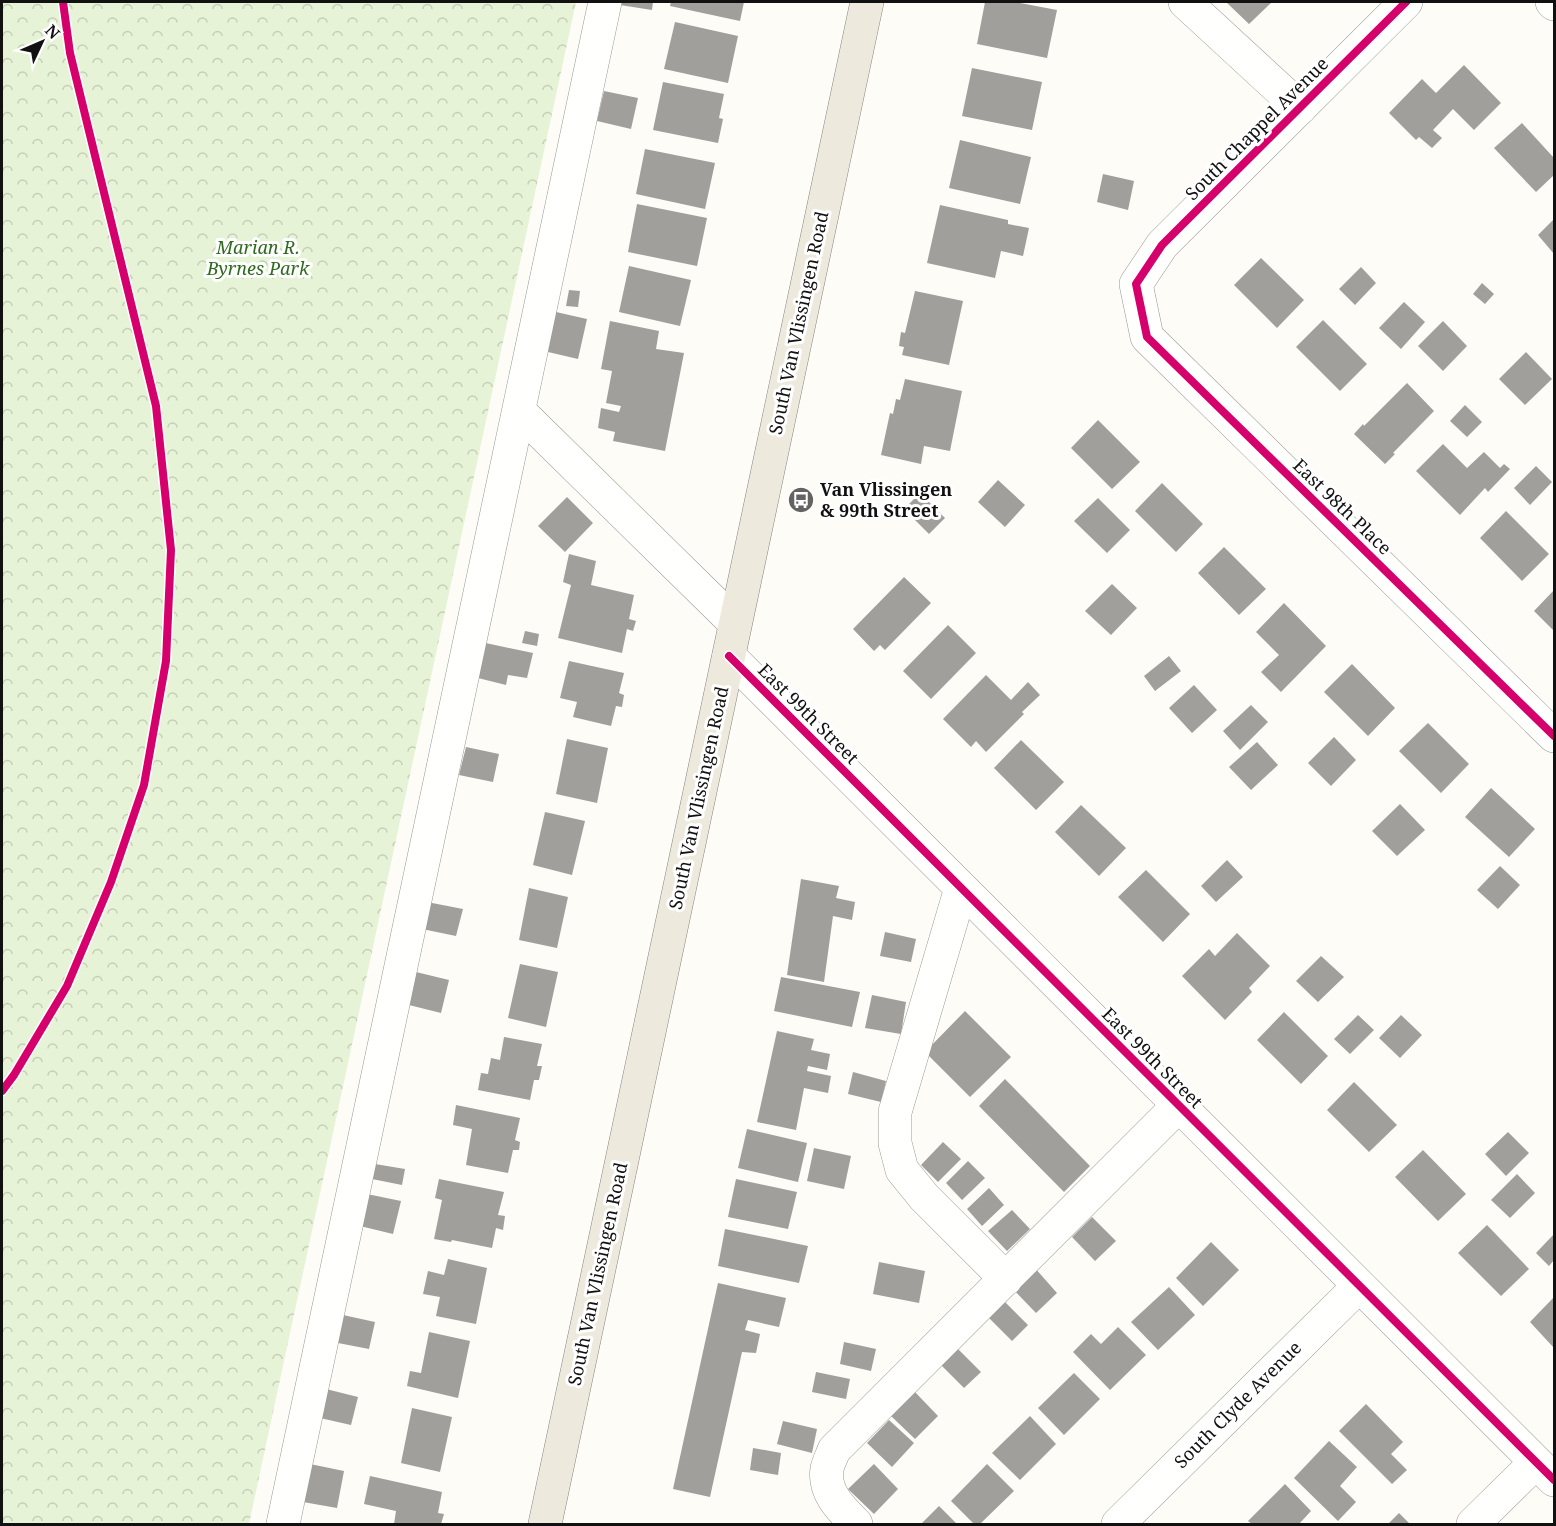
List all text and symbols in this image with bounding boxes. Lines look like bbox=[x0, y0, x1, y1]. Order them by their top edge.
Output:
north arrow bbox=[12, 12, 72, 72]
text: N bbox=[40, 19, 65, 44]
street label: South Chappel Avenue bbox=[1180, 52, 1333, 205]
street label: South Van Vlissingen Road bbox=[763, 209, 833, 437]
park label: Marian R. Byrnes Park bbox=[206, 235, 310, 280]
street label: East 98th Place bbox=[1288, 453, 1397, 559]
place label: Van Vlissingen & 99th Street bbox=[820, 477, 952, 522]
bus stop icon: Van Vlissingen & 99th Street bbox=[786, 485, 816, 515]
street label: East 99th Street bbox=[753, 658, 864, 769]
street label: South Van Vlissingen Road bbox=[663, 684, 733, 912]
street label: East 99th Street bbox=[1097, 1002, 1208, 1113]
street label: South Van Vlissingen Road bbox=[562, 1160, 632, 1388]
street label: South Clyde Avenue bbox=[1169, 1336, 1306, 1473]

